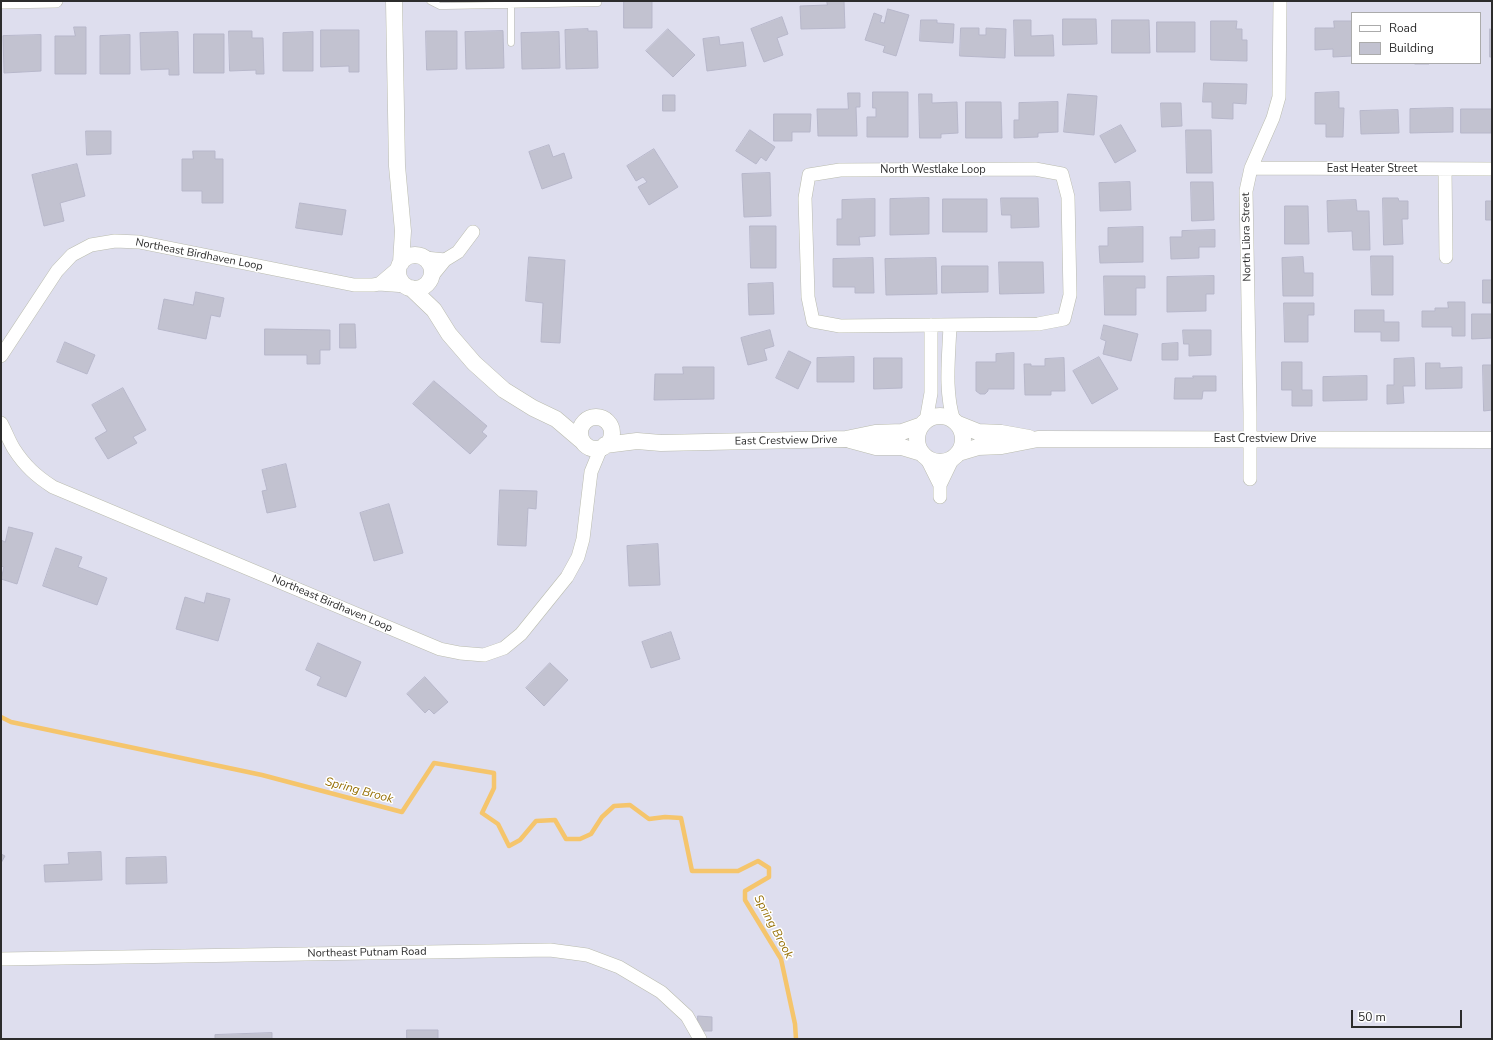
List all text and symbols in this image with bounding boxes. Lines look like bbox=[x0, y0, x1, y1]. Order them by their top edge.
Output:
legend bbox=[1351, 12, 1481, 64]
text: Road bbox=[1389, 20, 1417, 36]
text: Building bbox=[1389, 40, 1434, 56]
street label: East Heater Street bbox=[1327, 162, 1417, 176]
street label: North Westlake Loop bbox=[880, 163, 986, 177]
street label: North Libra Street bbox=[1240, 192, 1254, 282]
street label: Northeast Birdhaven Loop bbox=[134, 236, 264, 274]
street label: East Crestview Drive bbox=[1214, 432, 1316, 446]
street label: East Crestview Drive bbox=[735, 434, 837, 448]
street label: Northeast Birdhaven Loop bbox=[270, 573, 394, 635]
water label: Spring Brook bbox=[323, 775, 395, 807]
water label: Spring Brook bbox=[750, 893, 796, 961]
street label: Northeast Putnam Road bbox=[307, 945, 427, 961]
scale bar bbox=[1353, 1002, 1464, 1028]
text: 50 m bbox=[1358, 1009, 1386, 1025]

